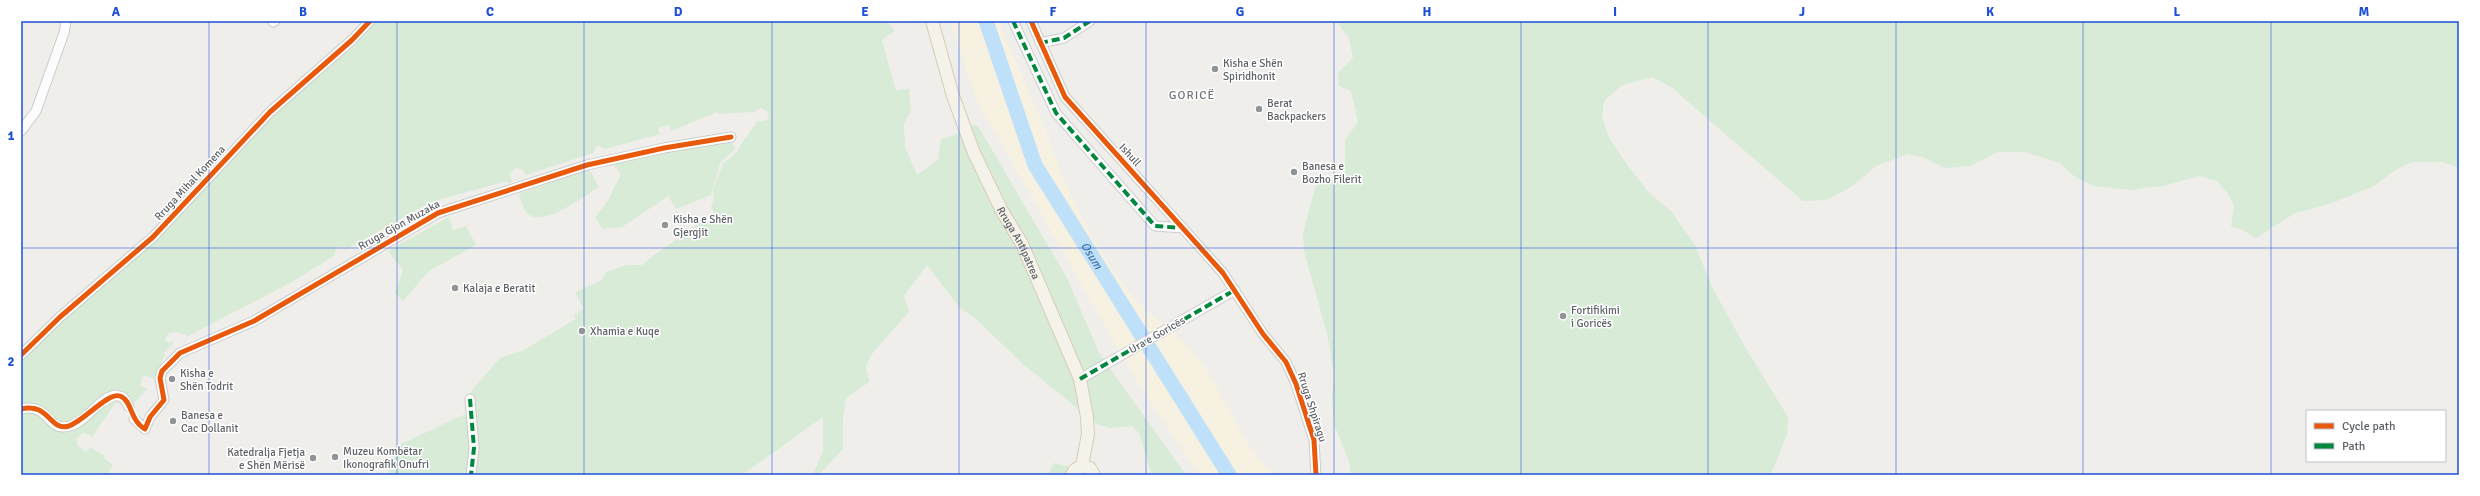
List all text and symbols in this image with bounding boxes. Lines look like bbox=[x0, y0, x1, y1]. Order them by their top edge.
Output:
text: A bbox=[112, 4, 121, 20]
text: B bbox=[299, 4, 307, 20]
text: C bbox=[486, 4, 494, 20]
text: D bbox=[674, 4, 683, 20]
text: E bbox=[861, 4, 869, 20]
text: F bbox=[1050, 4, 1057, 20]
text: G bbox=[1236, 4, 1244, 20]
text: H bbox=[1423, 4, 1431, 20]
text: I bbox=[1613, 4, 1617, 20]
text: J bbox=[1799, 4, 1805, 20]
text: K bbox=[1986, 4, 1994, 20]
text: L bbox=[2174, 4, 2181, 20]
text: M bbox=[2359, 4, 2370, 20]
place label: Kisha e Shën Spiridhonit bbox=[1223, 57, 1283, 83]
marker: Kisha e Shën Spiridhonit bbox=[1210, 64, 1220, 74]
district label: GORICË bbox=[1169, 88, 1215, 103]
place label: Berat Backpackers bbox=[1267, 97, 1326, 123]
marker: Berat Backpackers bbox=[1254, 104, 1264, 114]
text: 1 bbox=[7, 128, 15, 144]
street label: Ishull bbox=[1116, 141, 1144, 169]
street label: Rruga Mihal Komena bbox=[152, 143, 228, 223]
place label: Banesa e Bozho Filerit bbox=[1302, 160, 1362, 186]
marker: Banesa e Bozho Filerit bbox=[1289, 167, 1299, 177]
street label: Rruga Gjon Muzaka bbox=[356, 197, 442, 253]
street label: Rruga Antipatrea bbox=[994, 204, 1043, 281]
place label: Kisha e Shën Gjergjit bbox=[673, 213, 733, 239]
marker: Kisha e Shën Gjergjit bbox=[660, 220, 670, 230]
water label: Osum bbox=[1078, 239, 1106, 272]
place label: Kalaja e Beratit bbox=[463, 282, 535, 295]
marker: Kalaja e Beratit bbox=[450, 283, 460, 293]
place label: Fortifikimi i Goricës bbox=[1571, 304, 1620, 330]
marker: Fortifikimi i Goricës bbox=[1558, 311, 1568, 321]
street label: Ura e Goricës bbox=[1127, 314, 1188, 356]
place label: Xhamia e Kuqe bbox=[590, 325, 659, 338]
marker: Xhamia e Kuqe bbox=[577, 326, 587, 336]
text: 2 bbox=[7, 354, 15, 370]
place label: Kisha e Shën Todrit bbox=[180, 367, 233, 393]
street label: Rruga Shpiragu bbox=[1295, 370, 1329, 444]
marker: Kisha e Shën Todrit bbox=[167, 374, 177, 384]
place label: Banesa e Cac Dollanit bbox=[181, 409, 238, 435]
legend bbox=[2306, 410, 2446, 462]
marker: Banesa e Cac Dollanit bbox=[168, 416, 178, 426]
text: Cycle path bbox=[2342, 419, 2395, 434]
text: Path bbox=[2342, 439, 2365, 454]
place label: Muzeu Kombëtar Ikonografik Onufri bbox=[343, 445, 429, 471]
place label: Katedralja Fjetja e Shën Mërisë bbox=[227, 446, 305, 472]
marker: Muzeu Kombëtar Ikonografik Onufri bbox=[330, 452, 340, 462]
marker: Katedralja Fjetja e Shën Mërisë bbox=[308, 453, 318, 463]

